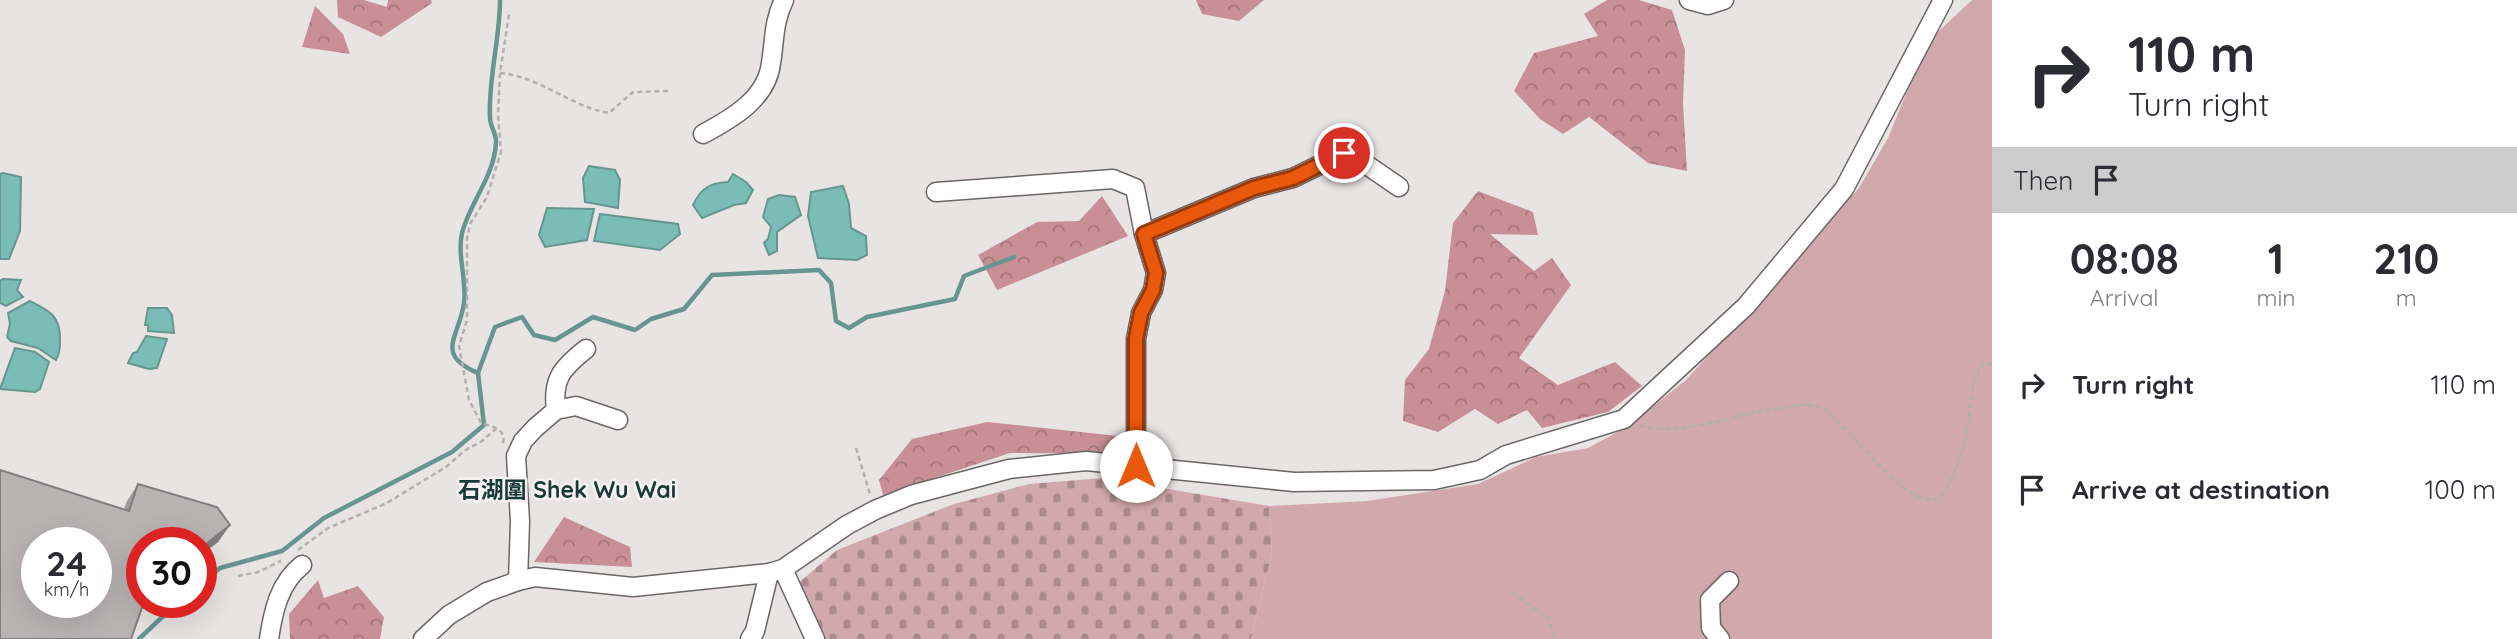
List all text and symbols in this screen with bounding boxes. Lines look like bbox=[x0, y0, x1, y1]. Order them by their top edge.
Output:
text: 110 m bbox=[2128, 23, 2255, 84]
icon: right bbox=[2013, 28, 2104, 119]
text: Turn right bbox=[2128, 84, 2269, 124]
pin bbox=[1314, 123, 1374, 183]
icon: arrive bbox=[1325, 134, 1363, 172]
icon: arrive bbox=[2087, 161, 2125, 199]
text: Then bbox=[2013, 164, 2073, 197]
text: 08:08 bbox=[2070, 232, 2179, 285]
text: 1 bbox=[2268, 232, 2284, 285]
text: 210 bbox=[2373, 232, 2439, 285]
text: Arrival bbox=[2090, 283, 2159, 312]
text: min bbox=[2256, 283, 2296, 312]
text: m bbox=[2396, 283, 2417, 312]
icon: right bbox=[2013, 366, 2051, 404]
text: Turn right bbox=[2072, 368, 2194, 401]
text: 110 m bbox=[2430, 368, 2496, 401]
position arrow bbox=[1099, 429, 1173, 503]
icon: arrive bbox=[2013, 471, 2051, 509]
text: Arrive at destination bbox=[2072, 473, 2330, 506]
text: 100 m bbox=[2425, 473, 2496, 506]
district label: 石湖圍 Shek Wu Wai bbox=[458, 475, 676, 504]
speed limit sign: 30 bbox=[126, 527, 217, 618]
text: 24 bbox=[46, 541, 87, 585]
text: km/h bbox=[44, 578, 89, 601]

